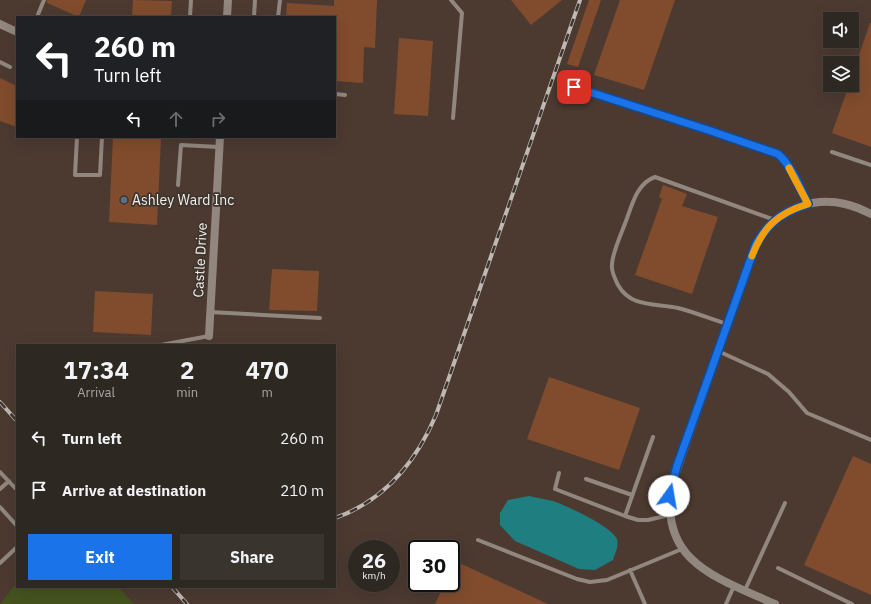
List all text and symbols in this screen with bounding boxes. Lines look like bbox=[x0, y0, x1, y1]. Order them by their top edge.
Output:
map controls bbox=[823, 12, 859, 92]
button: sound bbox=[823, 12, 859, 48]
text: 260 m bbox=[94, 28, 176, 65]
icon: left bbox=[28, 32, 80, 84]
button: layers bbox=[823, 56, 859, 92]
text: Turn left bbox=[94, 64, 162, 87]
pin bbox=[557, 70, 591, 104]
icon: arrive bbox=[563, 76, 585, 98]
icon: left bbox=[123, 108, 145, 130]
icon: ahead bbox=[165, 108, 187, 130]
icon: right bbox=[207, 108, 229, 130]
place label: Ashley Ward Inc bbox=[132, 191, 234, 209]
marker: Ashley Ward Inc bbox=[119, 195, 129, 205]
street label: Castle Drive bbox=[189, 222, 211, 298]
text: 17:34 bbox=[63, 354, 129, 386]
text: 2 bbox=[180, 354, 194, 386]
text: 470 bbox=[245, 354, 289, 386]
text: Arrival bbox=[77, 384, 115, 401]
text: min bbox=[176, 384, 198, 401]
text: m bbox=[261, 384, 273, 401]
icon: left bbox=[28, 427, 50, 449]
text: Turn left bbox=[62, 429, 122, 448]
text: 260 m bbox=[280, 429, 324, 448]
position arrow bbox=[648, 475, 690, 517]
icon: arrive bbox=[28, 479, 50, 501]
text: Arrive at destination bbox=[62, 481, 206, 500]
text: 210 m bbox=[280, 481, 324, 500]
button: Exit bbox=[28, 534, 172, 580]
button: Share bbox=[180, 534, 324, 580]
speed limit sign: 30 bbox=[408, 540, 460, 592]
text: 26 bbox=[362, 547, 386, 574]
text: km/h bbox=[362, 569, 386, 582]

